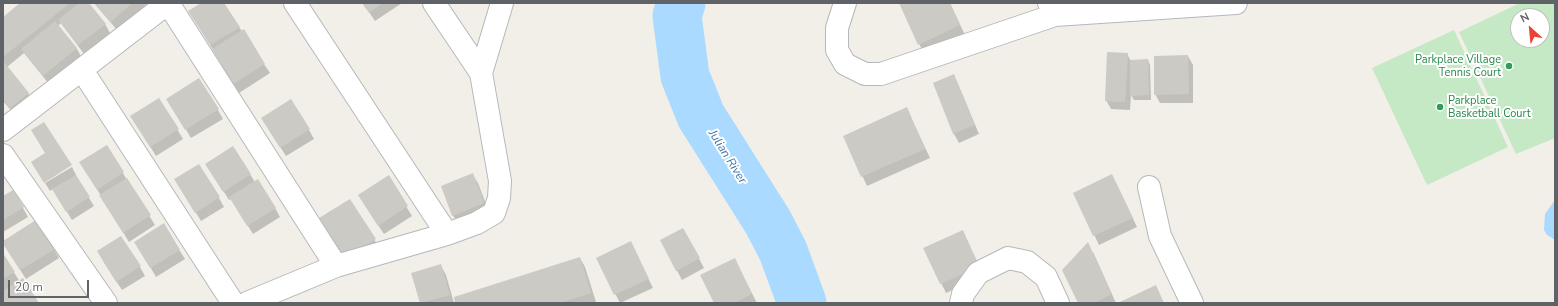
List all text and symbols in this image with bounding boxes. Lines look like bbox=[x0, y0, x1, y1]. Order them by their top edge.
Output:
north arrow bbox=[1510, 8, 1550, 48]
text: N bbox=[1518, 9, 1532, 26]
place label: Parkplace Village Tennis Court bbox=[1415, 53, 1501, 79]
marker: Parkplace Village Tennis Court bbox=[1504, 61, 1514, 71]
place label: Parkplace Basketball Court bbox=[1448, 94, 1531, 120]
marker: Parkplace Basketball Court bbox=[1435, 102, 1445, 112]
water label: Julian River bbox=[705, 127, 749, 187]
scale bar bbox=[10, 272, 91, 298]
text: 20 m bbox=[15, 279, 43, 295]

